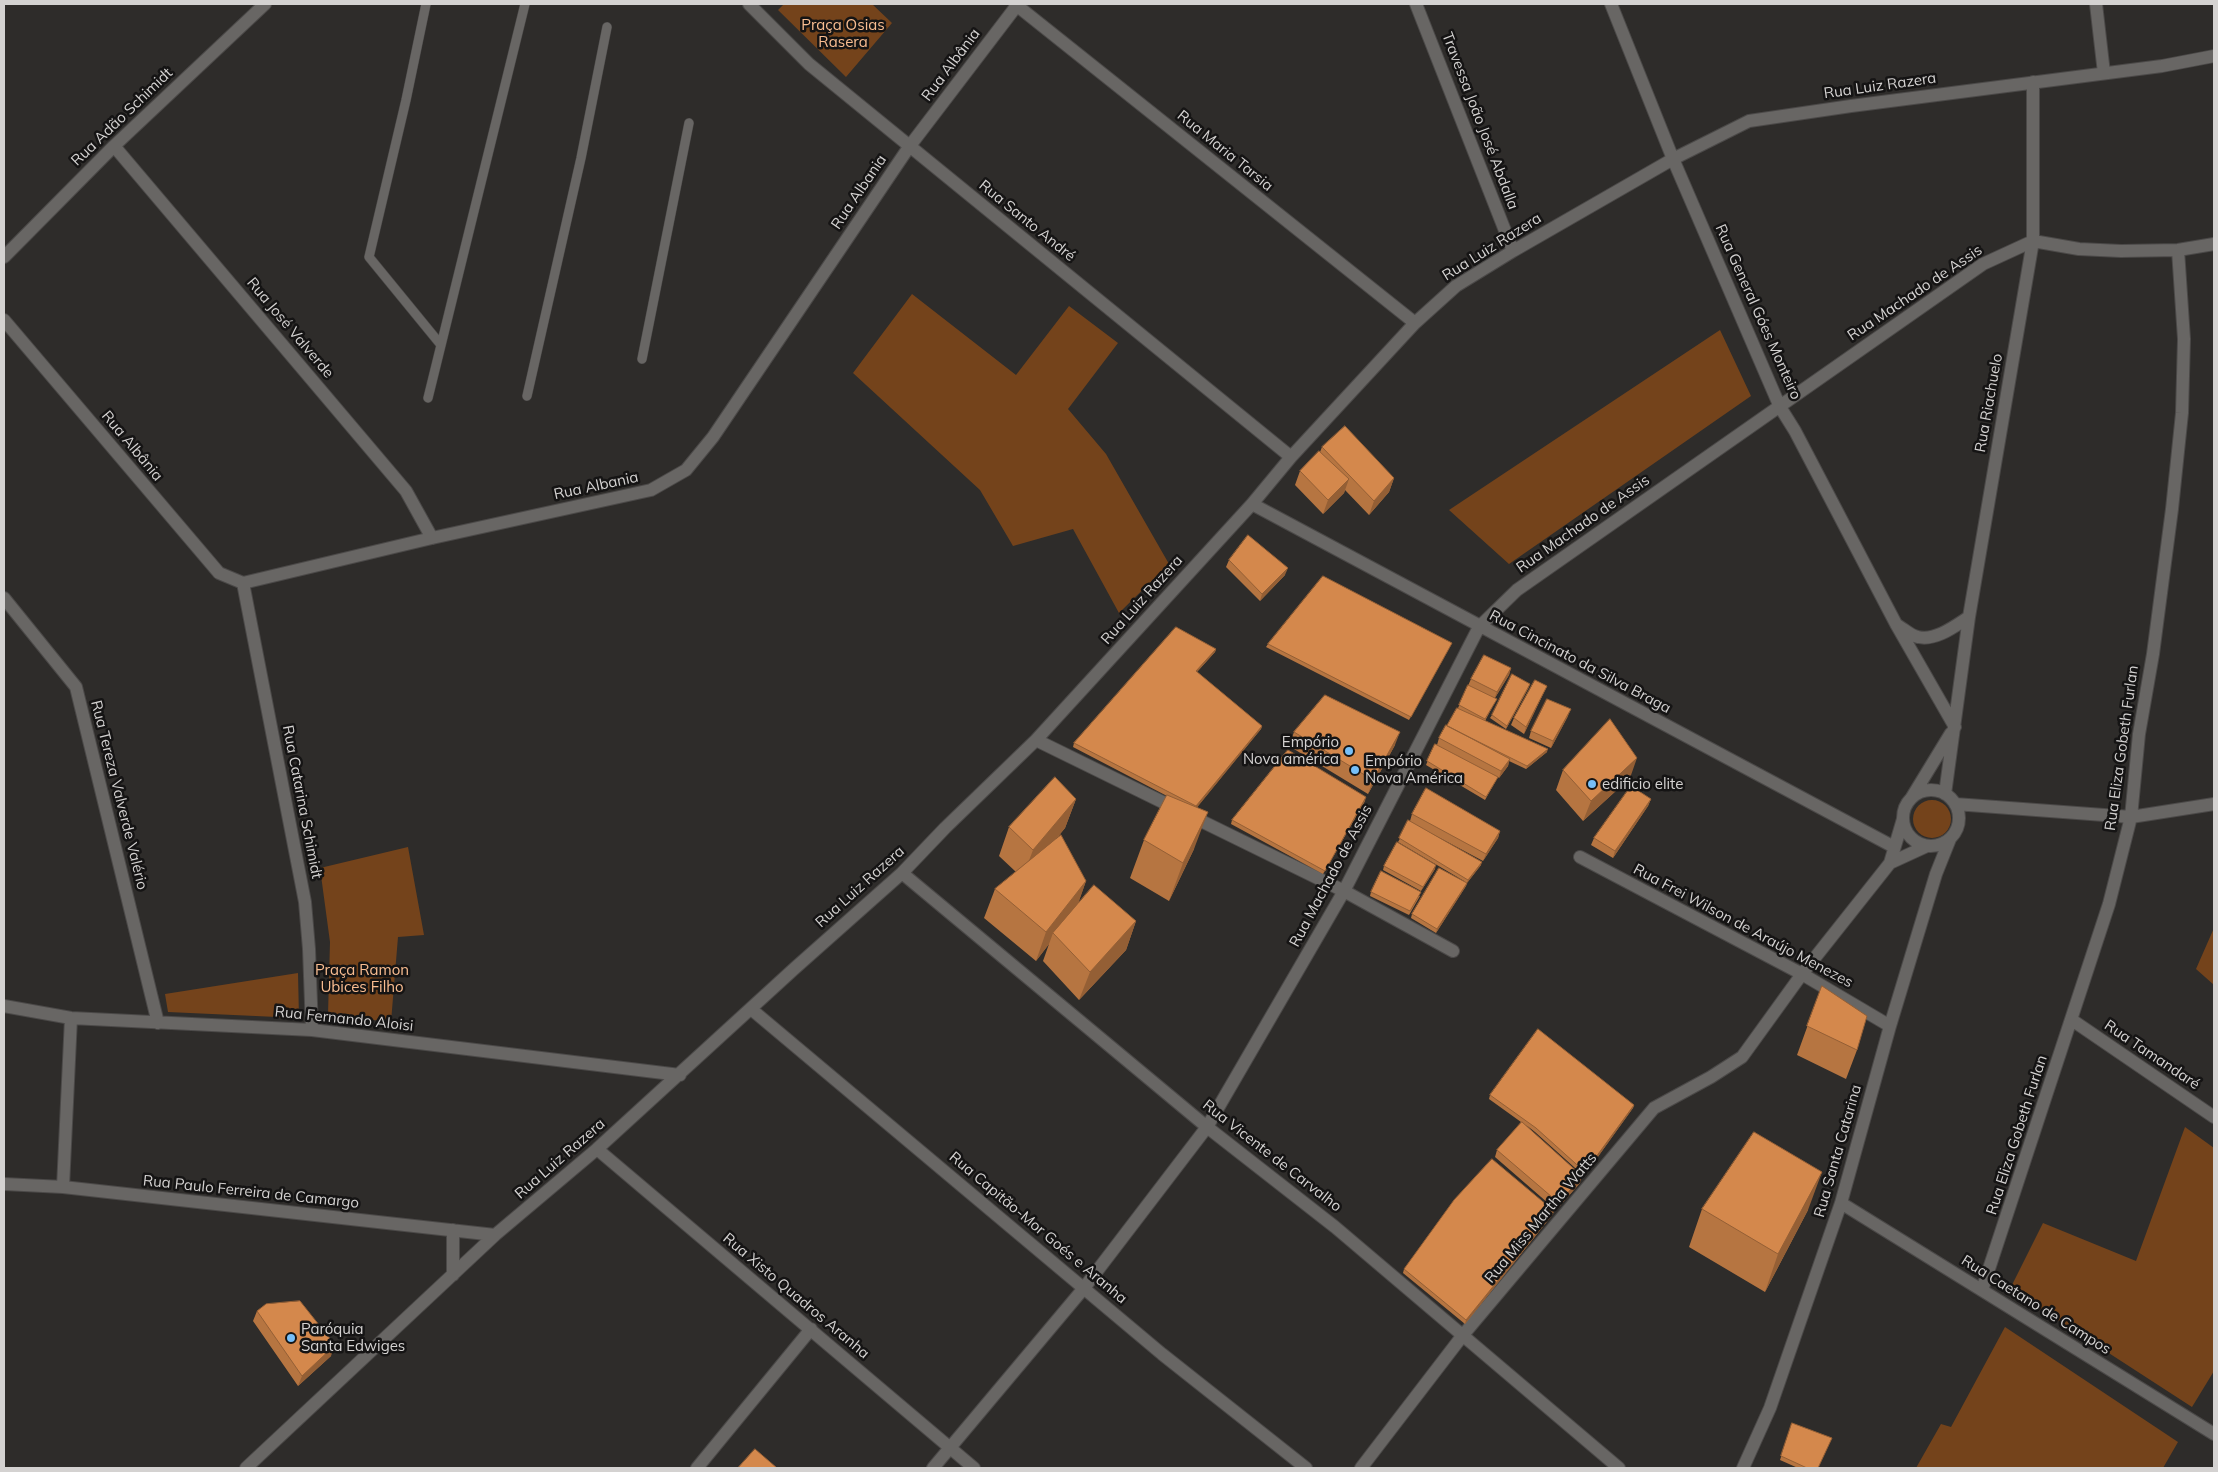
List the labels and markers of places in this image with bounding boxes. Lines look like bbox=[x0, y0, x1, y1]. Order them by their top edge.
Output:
place label: Empório Nova américa bbox=[1243, 733, 1339, 768]
marker: Empório Nova américa bbox=[1343, 745, 1355, 757]
place label: Empório Nova América bbox=[1365, 752, 1463, 787]
marker: Empório Nova América bbox=[1349, 764, 1361, 776]
place label: edificio elite bbox=[1602, 775, 1683, 793]
marker: edificio elite bbox=[1586, 778, 1598, 790]
place label: Paróquia Santa Edwiges bbox=[301, 1320, 405, 1355]
marker: Paróquia Santa Edwiges bbox=[285, 1332, 297, 1344]

